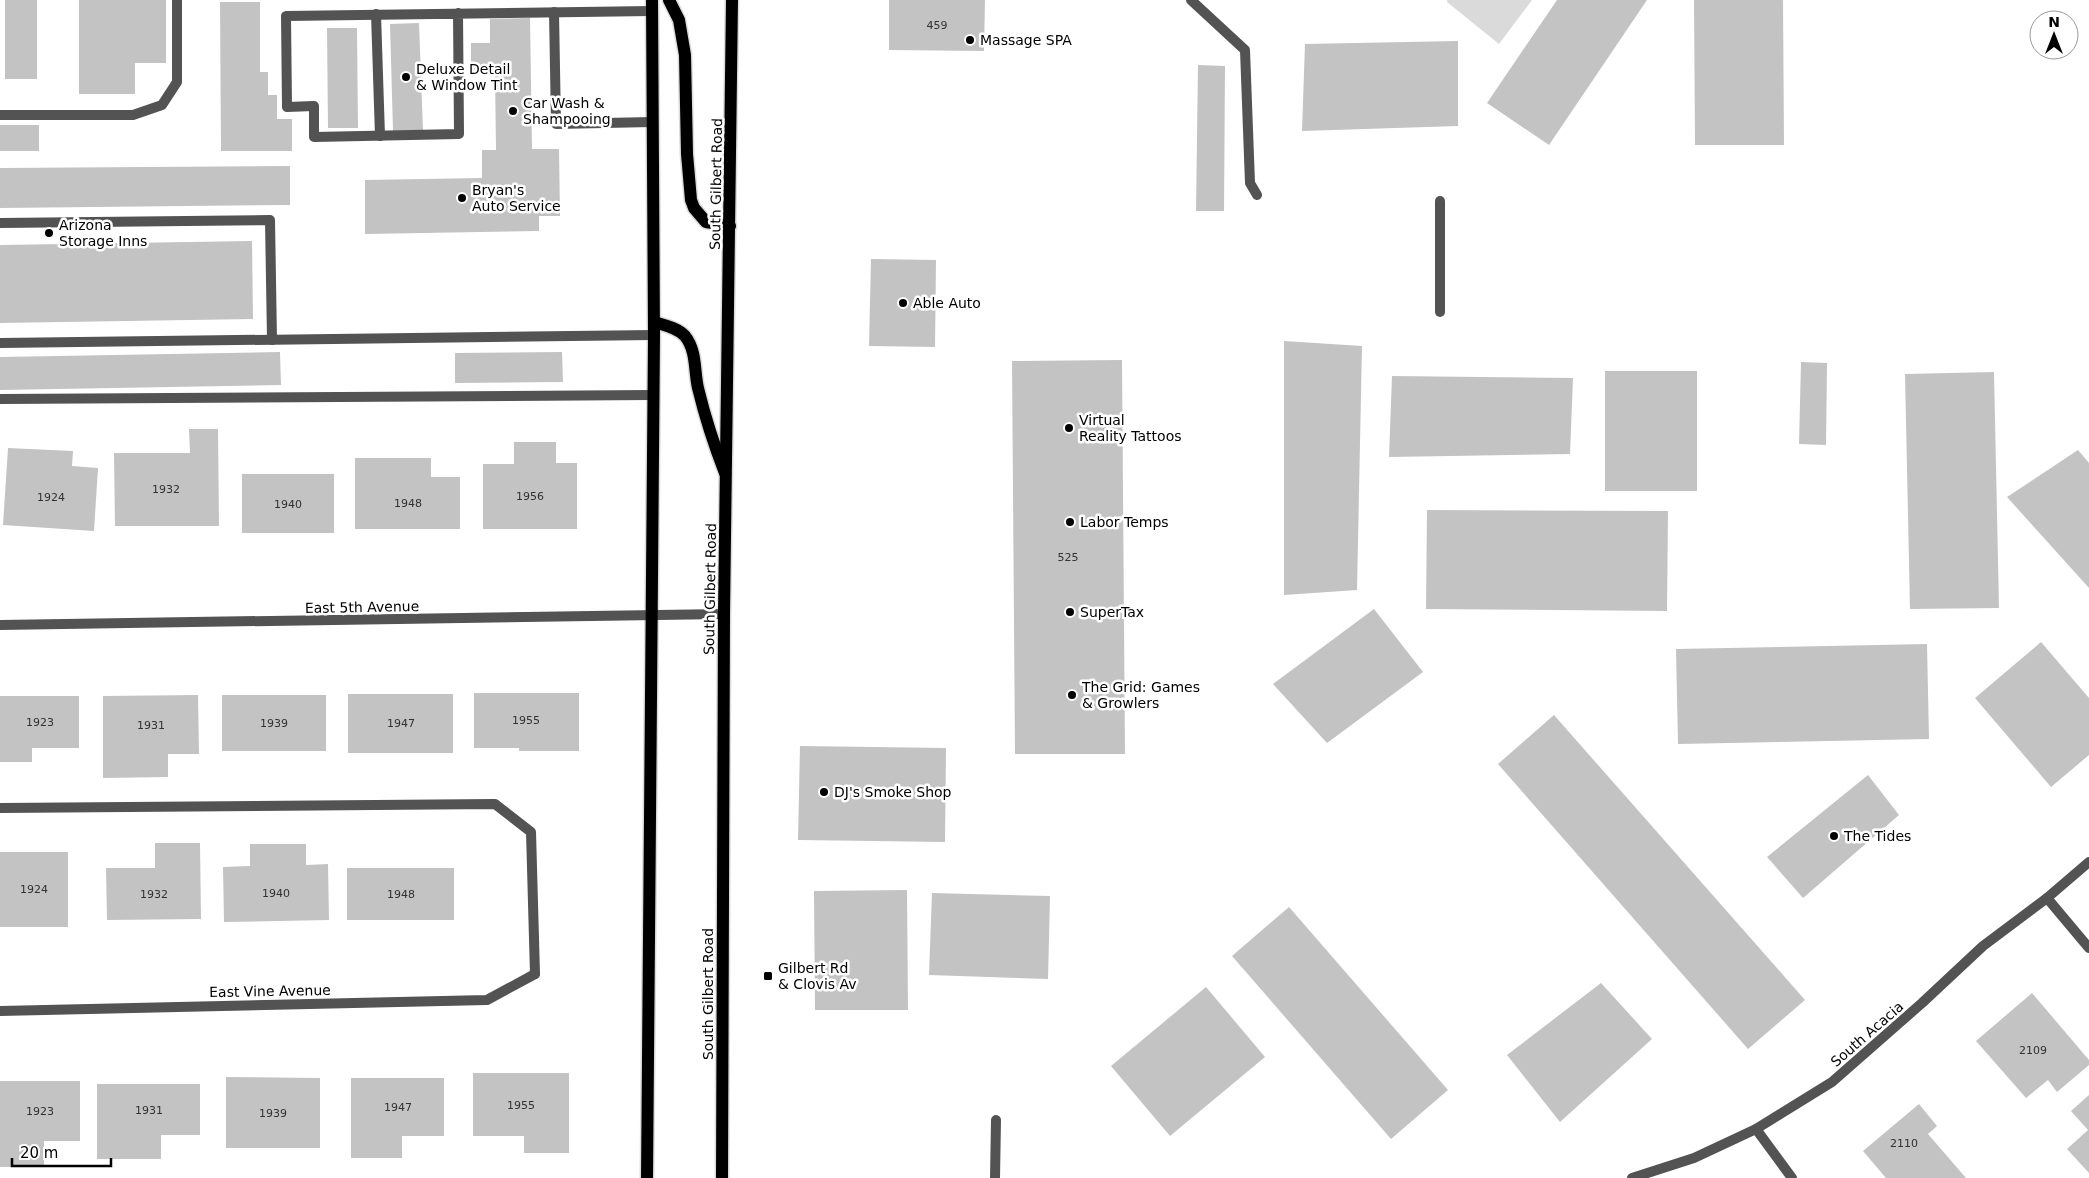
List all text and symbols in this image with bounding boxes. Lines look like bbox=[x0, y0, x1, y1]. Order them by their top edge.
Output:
north arrow bbox=[2029, 10, 2079, 60]
text: N bbox=[2048, 14, 2060, 30]
house number: 459 bbox=[927, 19, 948, 32]
place label: Massage SPA bbox=[980, 32, 1072, 48]
marker: Massage SPA bbox=[964, 34, 976, 46]
place label: Deluxe Detail & Window Tint bbox=[416, 61, 518, 93]
marker: Deluxe Detail & Window Tint bbox=[400, 71, 412, 83]
place label: Car Wash & Shampooing bbox=[523, 95, 611, 127]
marker: Car Wash & Shampooing bbox=[507, 105, 519, 117]
street label: South Gilbert Road bbox=[707, 118, 725, 250]
place label: Bryan's Auto Service bbox=[472, 182, 561, 214]
marker: Bryan's Auto Service bbox=[456, 192, 468, 204]
place label: Arizona Storage Inns bbox=[59, 217, 147, 249]
marker: Arizona Storage Inns bbox=[43, 227, 55, 239]
place label: Able Auto bbox=[913, 295, 981, 311]
marker: Able Auto bbox=[897, 297, 909, 309]
place label: Virtual Reality Tattoos bbox=[1079, 412, 1182, 444]
marker: Virtual Reality Tattoos bbox=[1063, 422, 1075, 434]
house number: 1932 bbox=[152, 483, 180, 496]
house number: 1956 bbox=[516, 490, 544, 503]
house number: 1924 bbox=[37, 491, 65, 504]
house number: 1948 bbox=[394, 497, 422, 510]
house number: 1940 bbox=[274, 498, 302, 511]
place label: Labor Temps bbox=[1080, 514, 1169, 530]
marker: Labor Temps bbox=[1064, 516, 1076, 528]
street label: South Gilbert Road bbox=[701, 523, 719, 655]
house number: 525 bbox=[1058, 551, 1079, 564]
street label: East 5th Avenue bbox=[305, 598, 419, 616]
place label: SuperTax bbox=[1080, 604, 1144, 620]
marker: SuperTax bbox=[1064, 606, 1076, 618]
place label: The Grid: Games & Growlers bbox=[1081, 679, 1200, 711]
marker: The Grid: Games & Growlers bbox=[1066, 689, 1078, 701]
house number: 1955 bbox=[512, 714, 540, 727]
house number: 1923 bbox=[26, 716, 54, 729]
house number: 1939 bbox=[260, 717, 288, 730]
house number: 1947 bbox=[387, 717, 415, 730]
house number: 1931 bbox=[137, 719, 165, 732]
place label: DJ's Smoke Shop bbox=[834, 784, 952, 800]
marker: DJ's Smoke Shop bbox=[818, 786, 830, 798]
place label: The Tides bbox=[1843, 828, 1911, 844]
marker: The Tides bbox=[1828, 830, 1840, 842]
house number: 1924 bbox=[20, 883, 48, 896]
house number: 1940 bbox=[262, 887, 290, 900]
house number: 1932 bbox=[140, 888, 168, 901]
house number: 1948 bbox=[387, 888, 415, 901]
street label: South Gilbert Road bbox=[700, 928, 716, 1060]
place label: Gilbert Rd & Clovis Av bbox=[778, 960, 857, 992]
marker: Gilbert Rd & Clovis Av bbox=[762, 970, 774, 982]
street label: East Vine Avenue bbox=[209, 982, 331, 1000]
street label: South Acacia bbox=[1827, 998, 1907, 1070]
house number: 2109 bbox=[2019, 1044, 2047, 1057]
house number: 1955 bbox=[507, 1099, 535, 1112]
house number: 1947 bbox=[384, 1101, 412, 1114]
house number: 1931 bbox=[135, 1104, 163, 1117]
house number: 1923 bbox=[26, 1105, 54, 1118]
house number: 1939 bbox=[259, 1107, 287, 1120]
scale bar bbox=[12, 1136, 111, 1168]
house number: 2110 bbox=[1890, 1137, 1918, 1150]
text: 20 m bbox=[20, 1144, 58, 1162]

